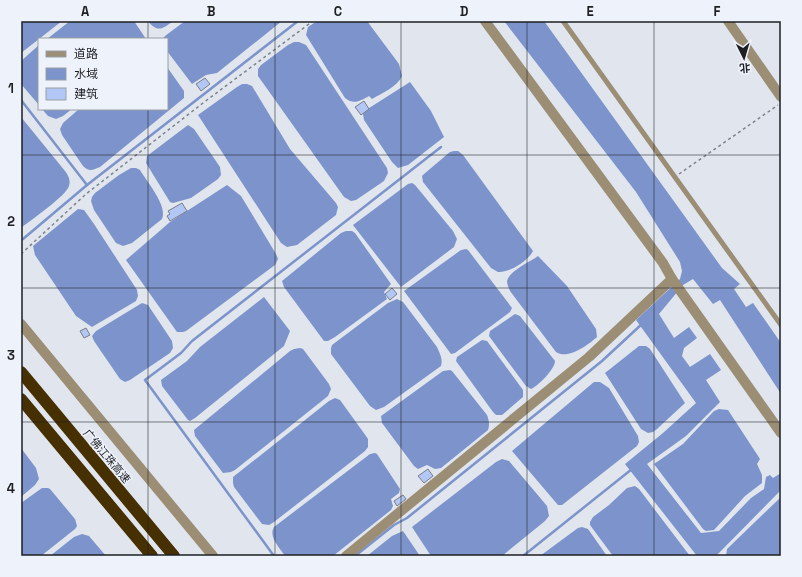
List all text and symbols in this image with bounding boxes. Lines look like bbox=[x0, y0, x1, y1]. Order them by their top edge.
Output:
text: A bbox=[81, 3, 90, 20]
text: B bbox=[207, 3, 216, 20]
text: C bbox=[334, 3, 342, 20]
text: D bbox=[460, 3, 469, 20]
text: E bbox=[586, 3, 594, 20]
text: F bbox=[714, 3, 721, 20]
legend bbox=[38, 38, 168, 110]
north arrow bbox=[724, 38, 764, 78]
text: 道路 bbox=[74, 46, 98, 62]
text: 北 bbox=[739, 61, 751, 75]
text: 水域 bbox=[74, 66, 98, 82]
text: 1 bbox=[8, 80, 14, 97]
text: 建筑 bbox=[74, 86, 98, 102]
text: 2 bbox=[7, 213, 15, 230]
text: 3 bbox=[7, 347, 15, 364]
street label: 广佛江珠高速 bbox=[80, 426, 134, 486]
text: 4 bbox=[7, 480, 15, 497]

